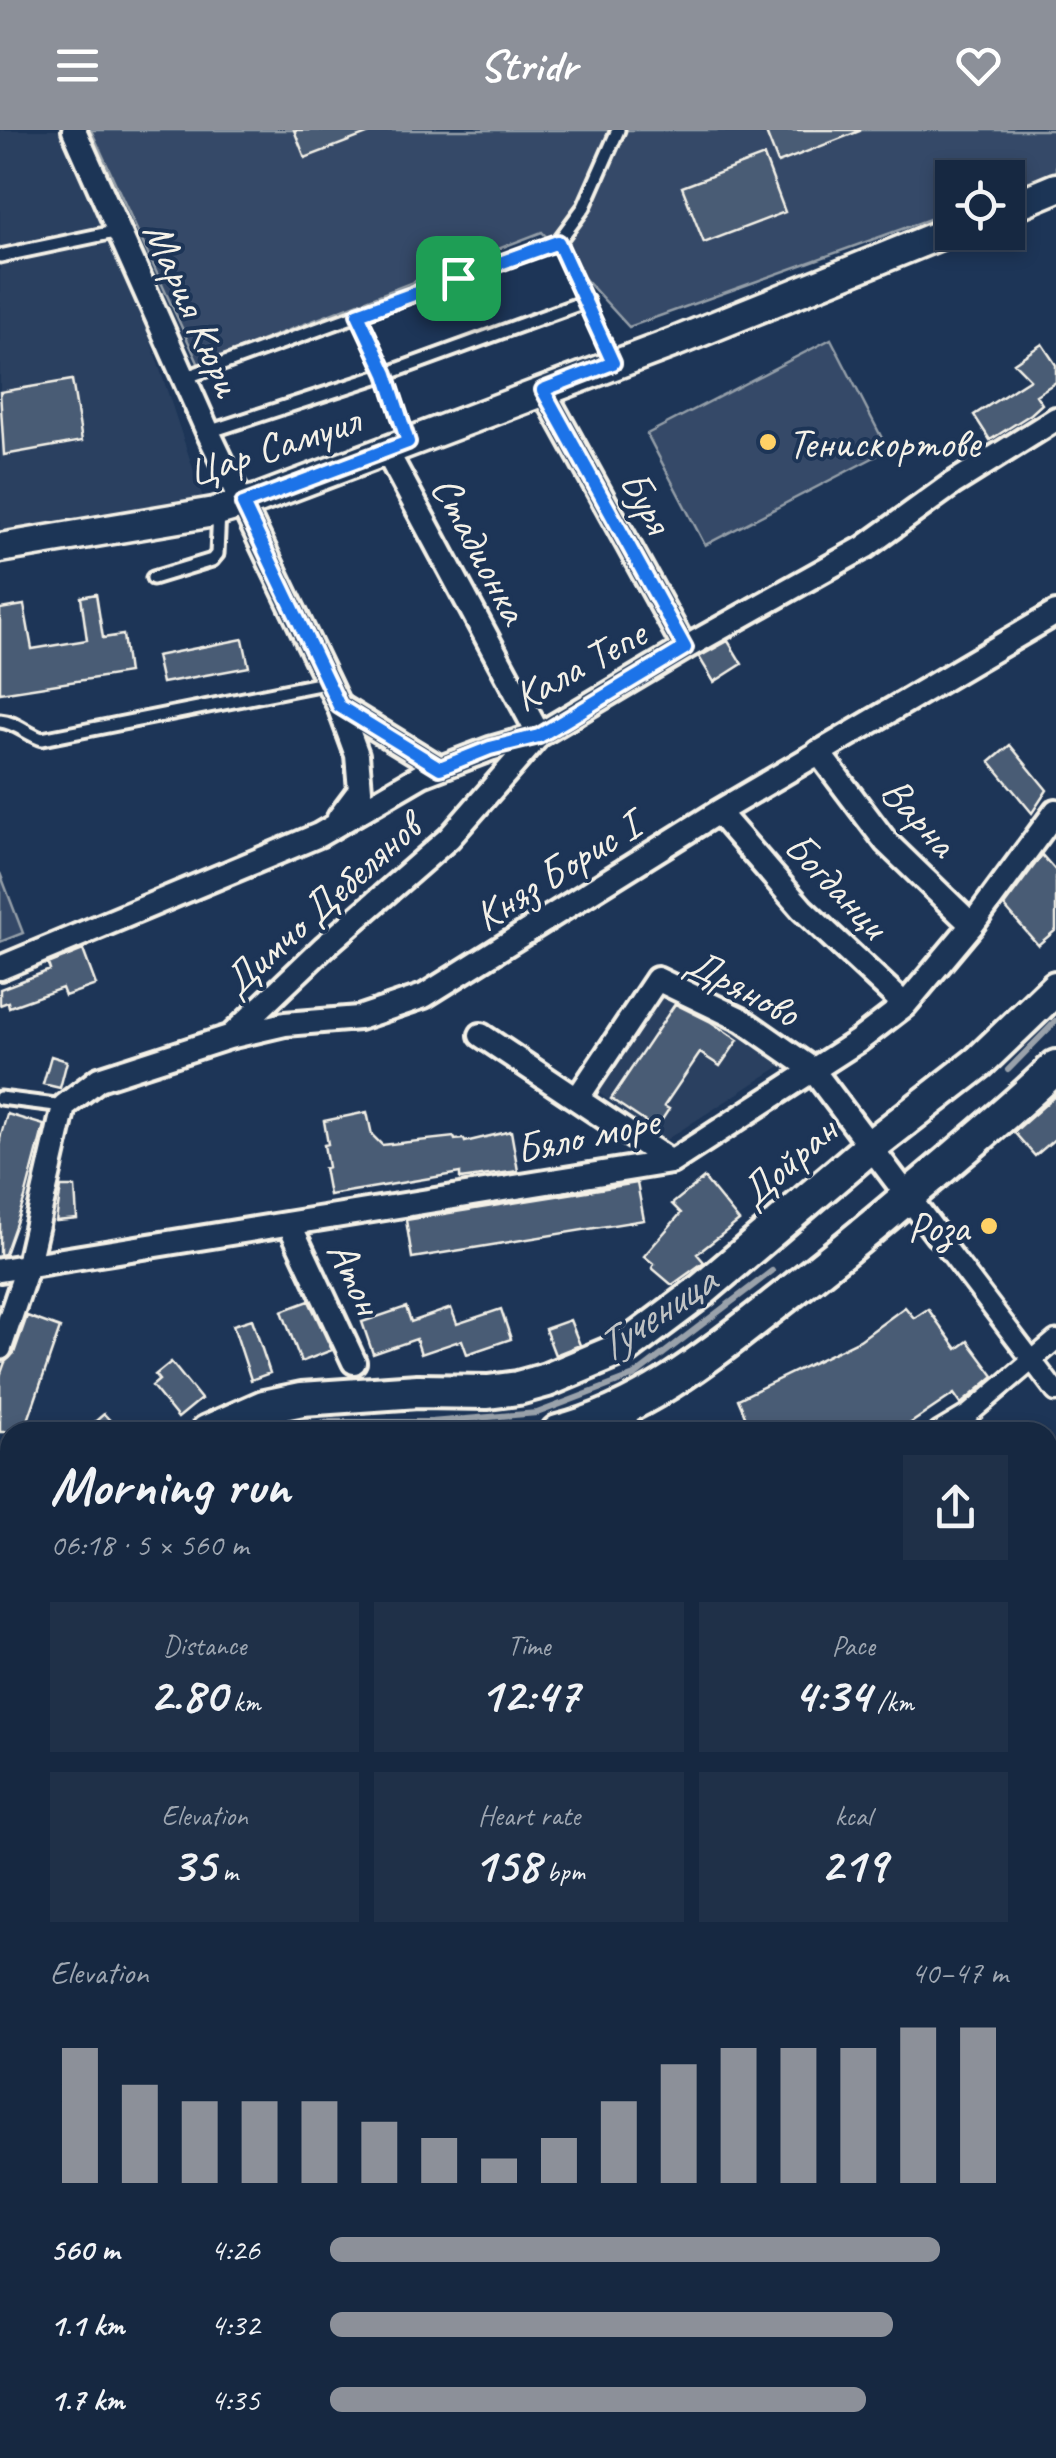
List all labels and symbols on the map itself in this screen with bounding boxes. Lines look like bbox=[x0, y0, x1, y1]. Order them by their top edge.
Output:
street label: Мария Кюри bbox=[131, 213, 255, 406]
pin bbox=[416, 236, 501, 321]
street label: Цар Самуил bbox=[181, 393, 370, 499]
place label: Тенискортове bbox=[788, 417, 982, 470]
marker: Тенискортове bbox=[757, 431, 779, 453]
street label: Буря bbox=[607, 461, 686, 545]
street label: Стадионка bbox=[419, 467, 542, 635]
street label: Кала Тепе bbox=[504, 606, 658, 723]
street label: Варна bbox=[869, 766, 971, 870]
street label: Княз Борис I bbox=[464, 795, 657, 943]
street label: Димчо Дебелянов bbox=[211, 797, 437, 1008]
street label: Богданци bbox=[772, 821, 902, 952]
street label: Дряново bbox=[677, 936, 810, 1040]
street label: Бяло море bbox=[511, 1094, 667, 1176]
street label: Дойран bbox=[728, 1103, 851, 1219]
place label: Роза bbox=[908, 1201, 972, 1254]
marker: Роза bbox=[978, 1215, 1000, 1237]
street label: Атон bbox=[315, 1232, 396, 1326]
water label: Тученица bbox=[583, 1251, 730, 1375]

